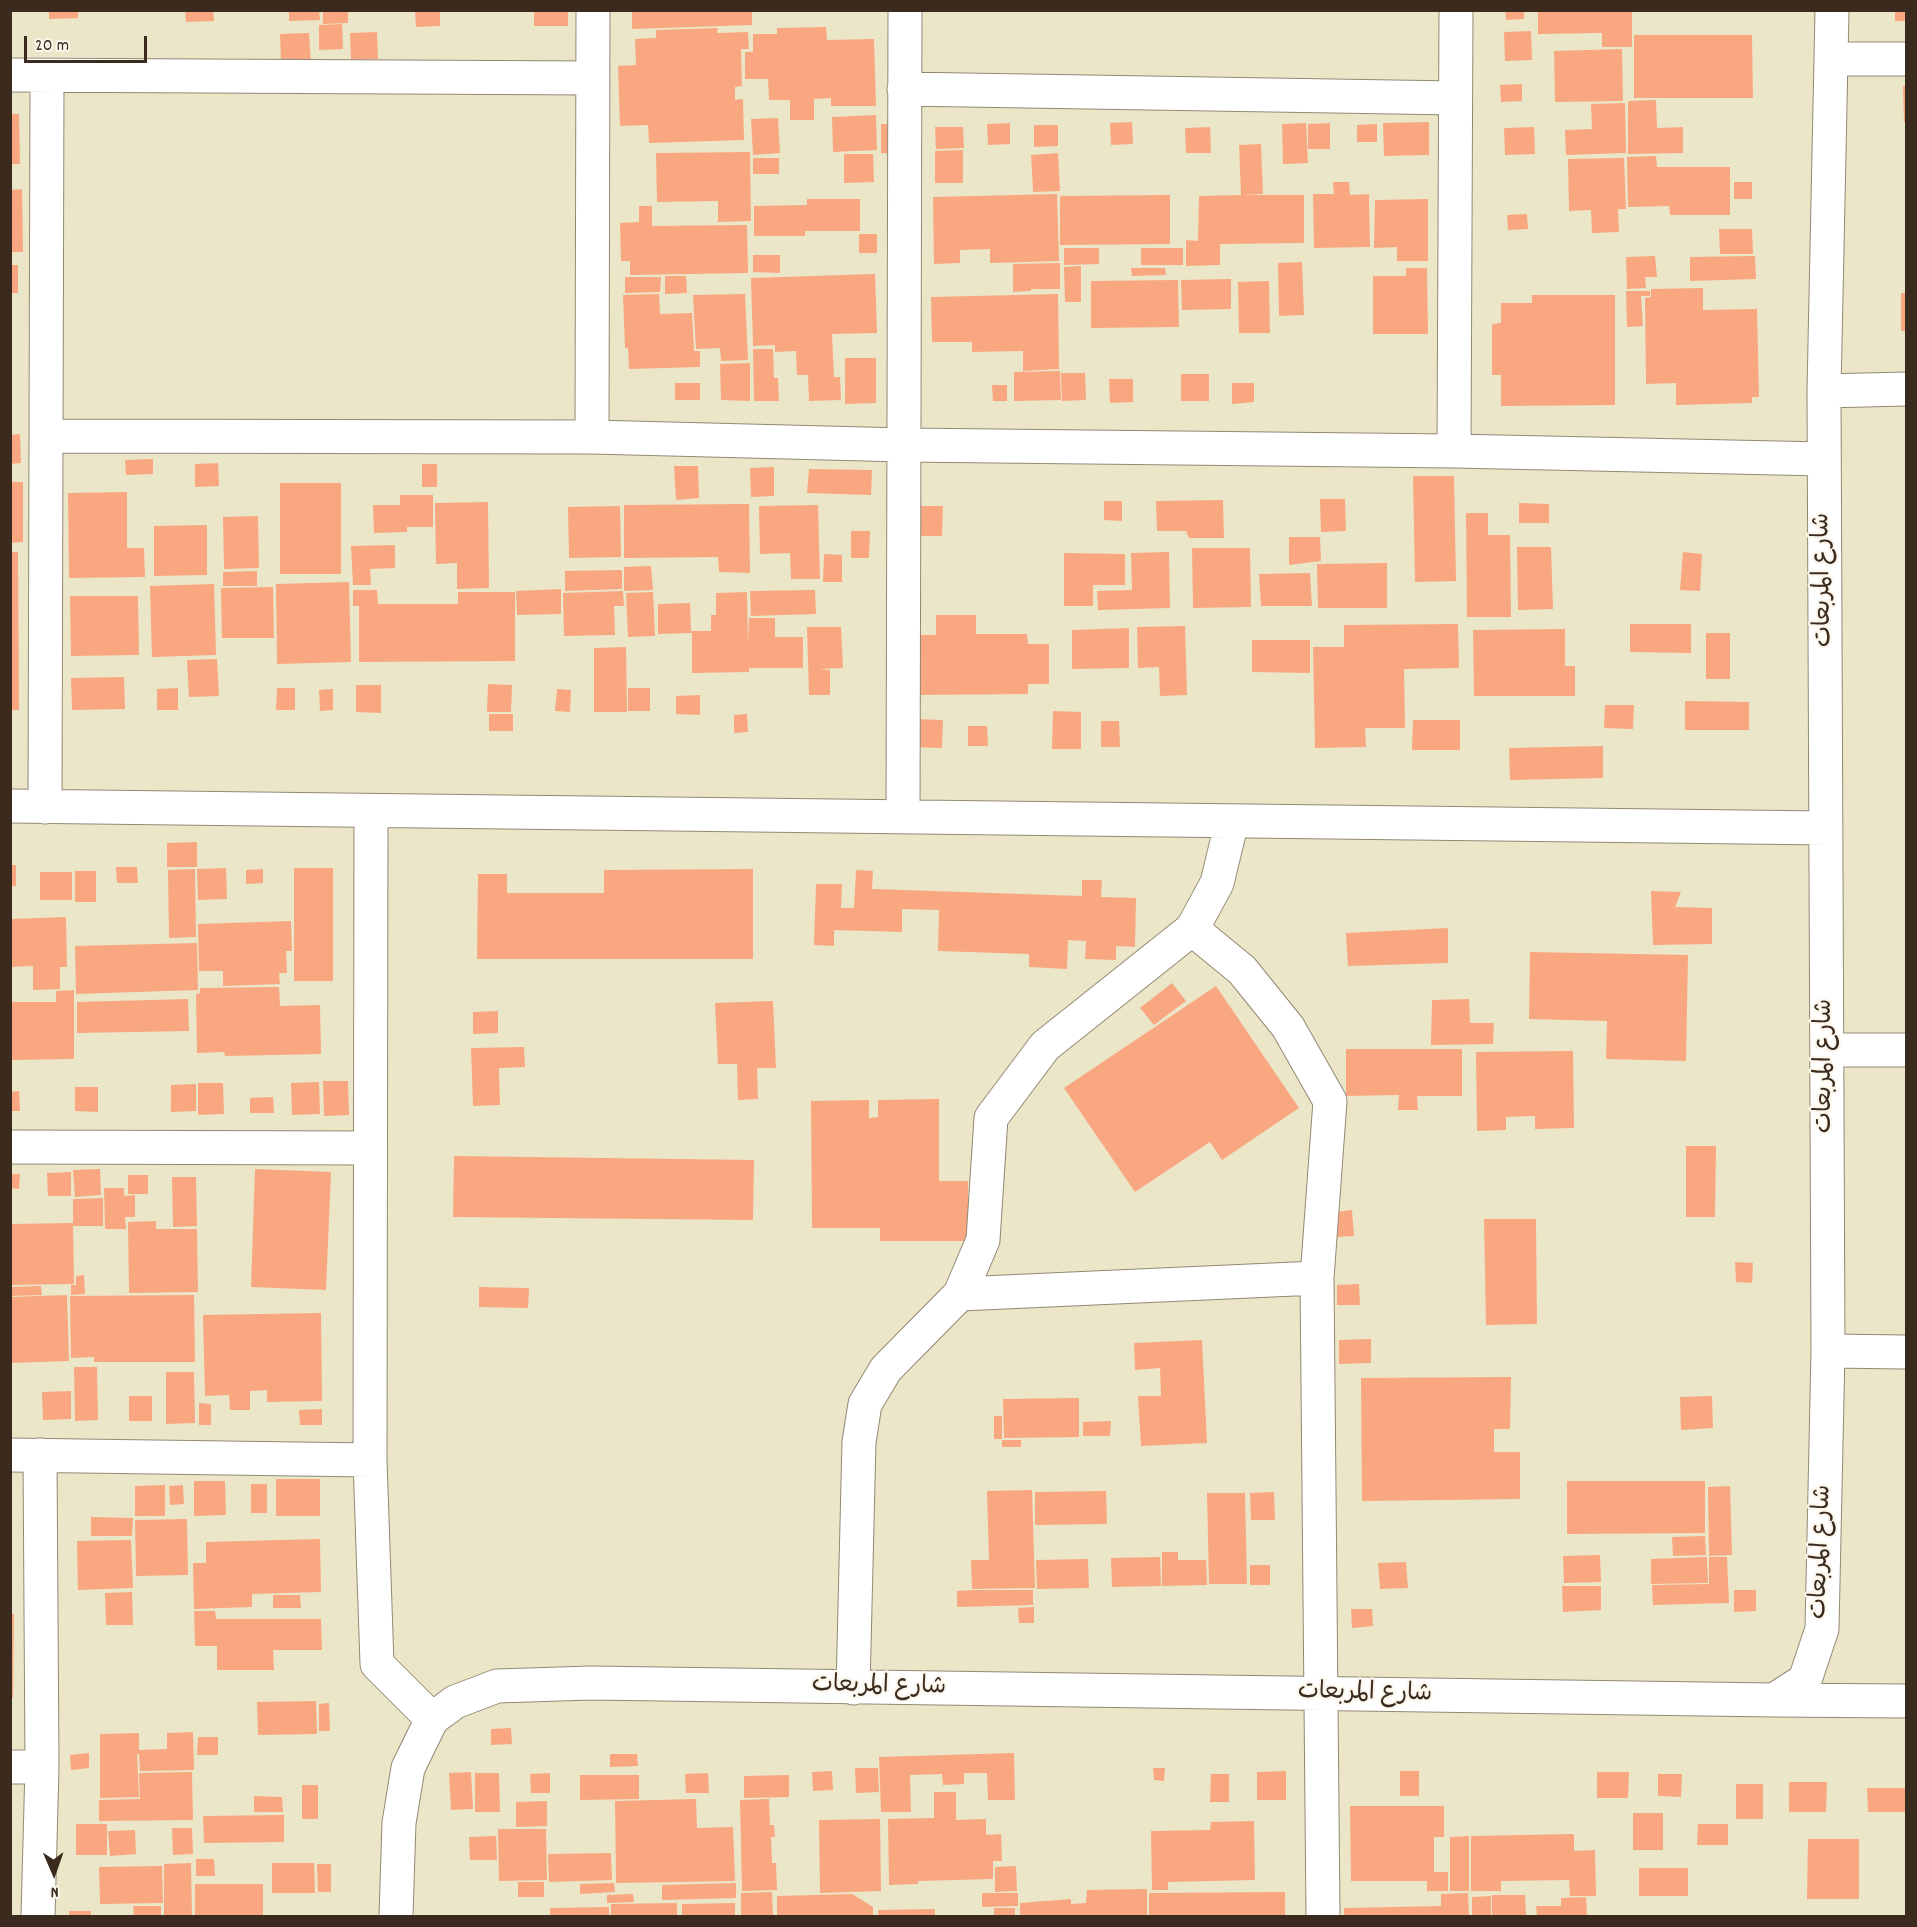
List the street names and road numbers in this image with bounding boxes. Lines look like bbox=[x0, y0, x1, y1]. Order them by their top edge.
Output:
street label: شارع المربعات bbox=[1809, 513, 1841, 647]
street label: شارع المربعات bbox=[1813, 999, 1841, 1133]
street label: شارع المربعات bbox=[1806, 1484, 1840, 1620]
street label: شارع المربعات bbox=[812, 1672, 946, 1704]
street label: شارع المربعات bbox=[1298, 1679, 1432, 1711]

